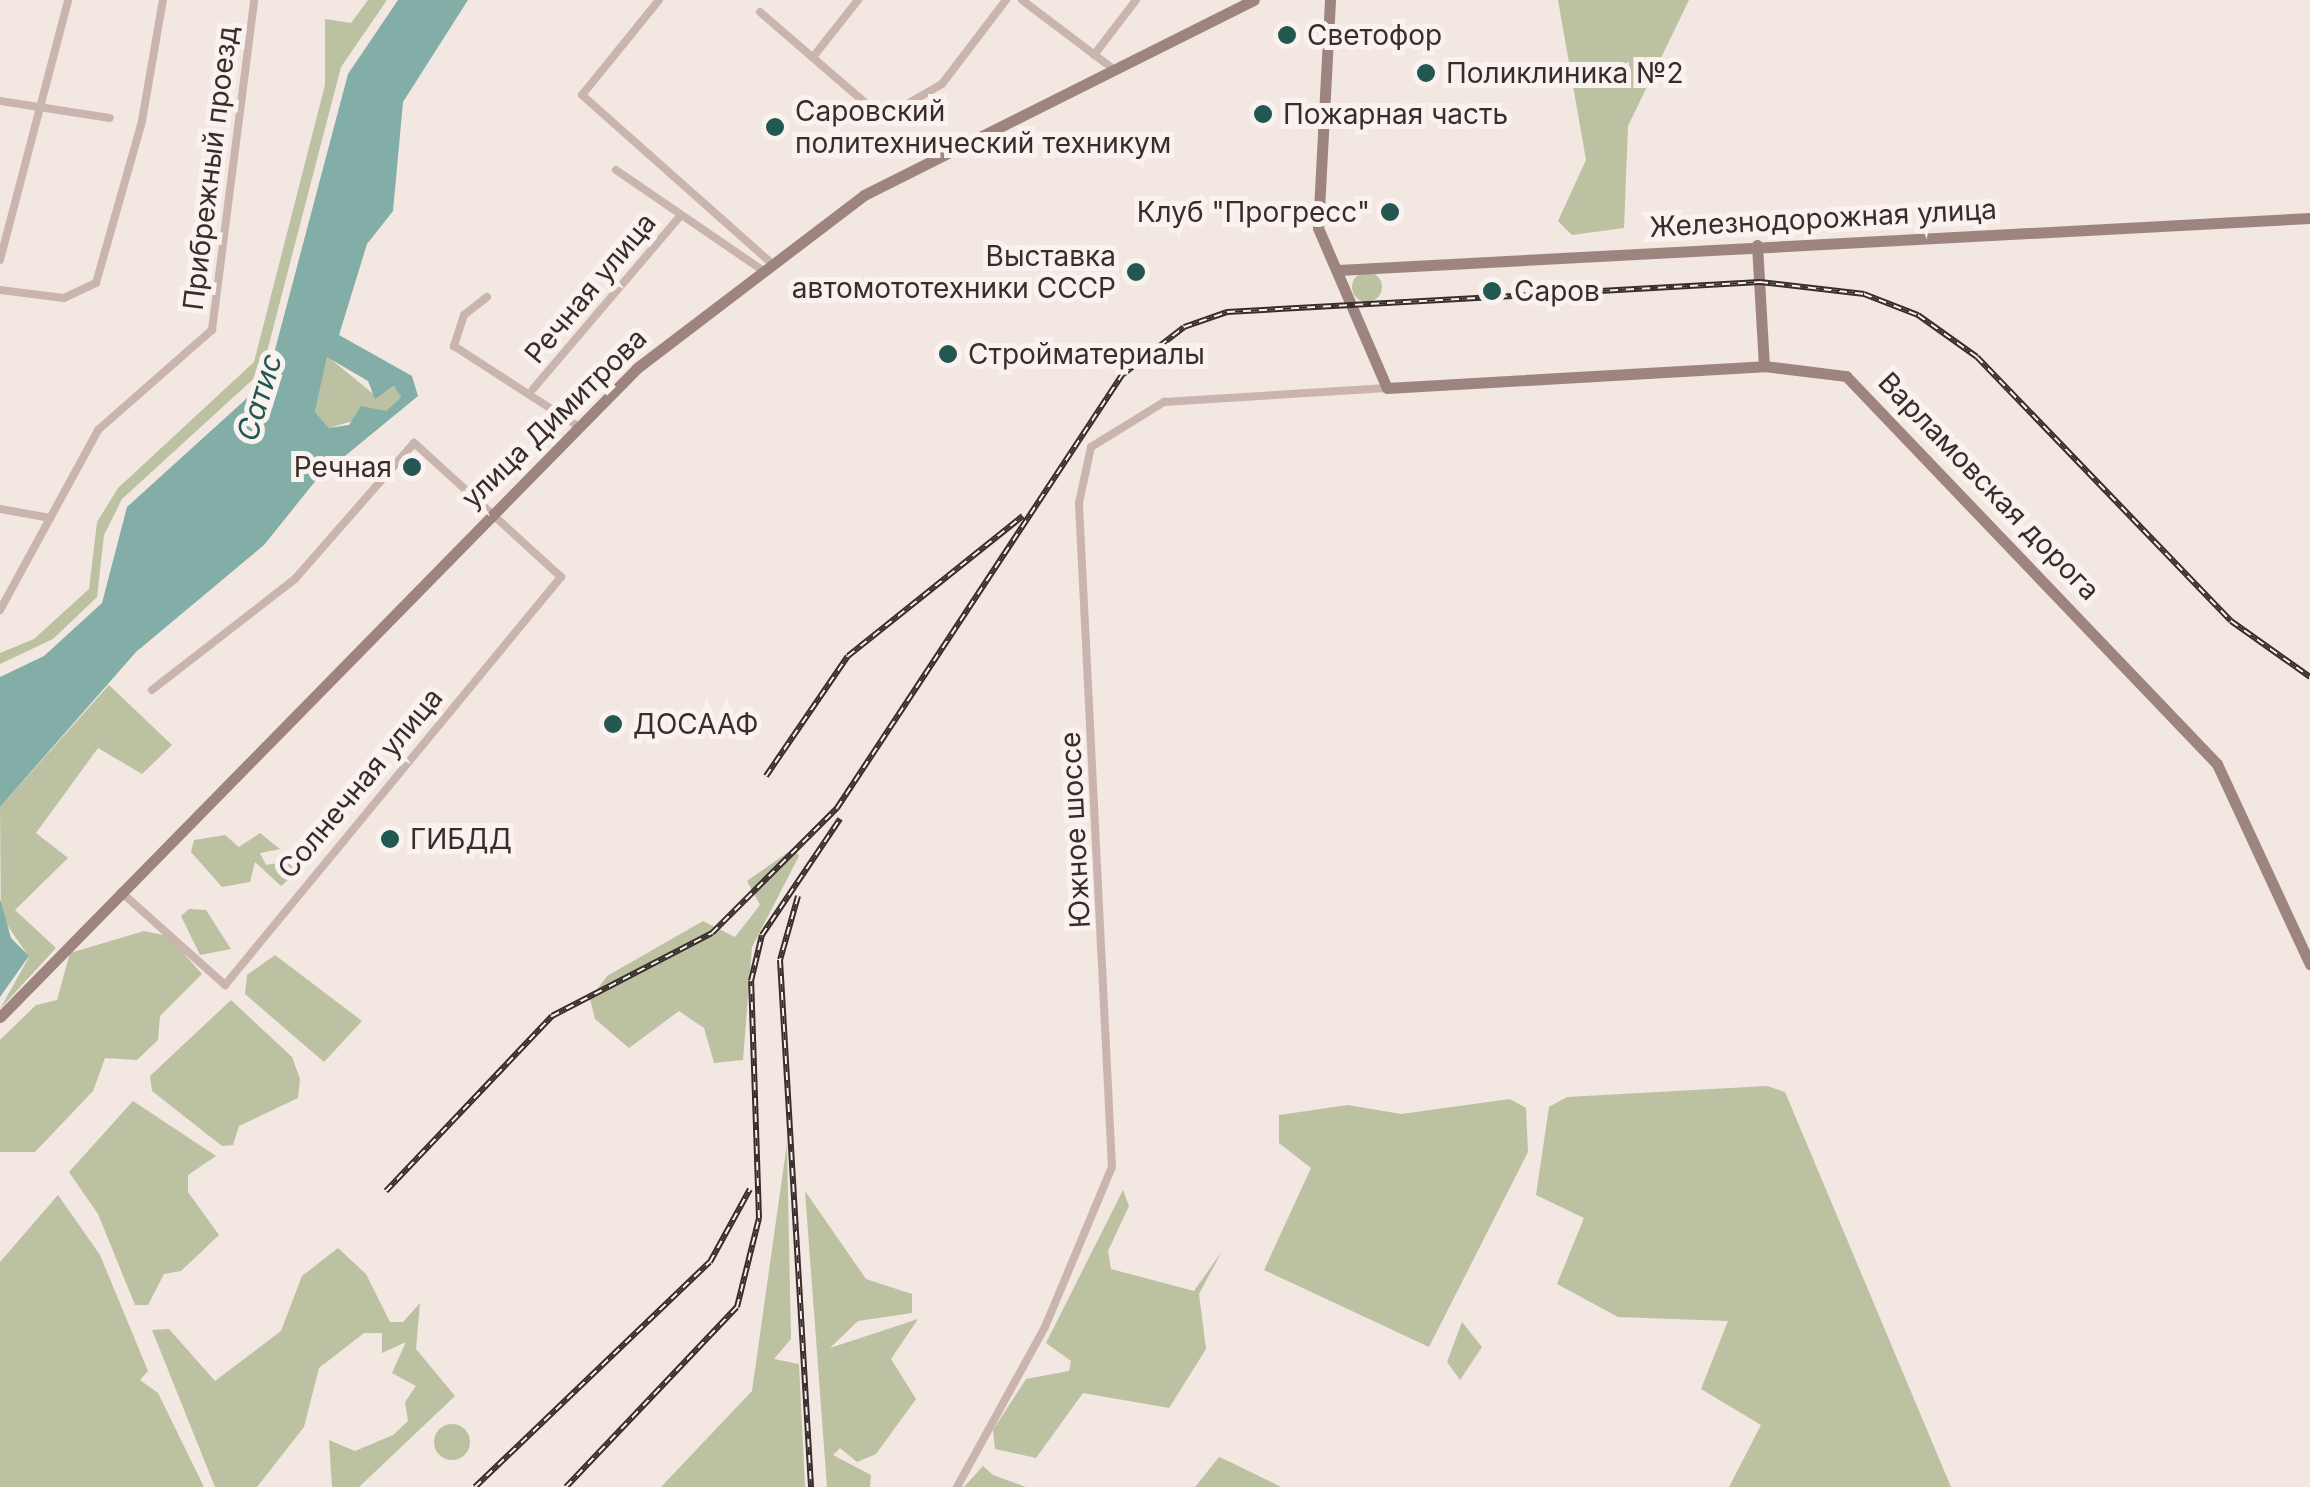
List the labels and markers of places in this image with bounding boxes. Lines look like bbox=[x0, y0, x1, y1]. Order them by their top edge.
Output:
place label: Светофор bbox=[1307, 18, 1442, 52]
marker: Светофор bbox=[1276, 24, 1298, 46]
place label: Поликлиника №2 bbox=[1446, 56, 1684, 90]
marker: Поликлиника №2 bbox=[1415, 62, 1437, 84]
place label: Саровский политехнический техникум bbox=[795, 94, 1171, 160]
place label: Пожарная часть bbox=[1283, 97, 1508, 131]
marker: Пожарная часть bbox=[1252, 103, 1274, 125]
marker: Саровский политехнический техникум bbox=[764, 116, 786, 138]
place label: Клуб "Прогресс" bbox=[1137, 195, 1370, 229]
marker: Клуб "Прогресс" bbox=[1379, 201, 1401, 223]
place label: Выставка автомототехники СССР bbox=[792, 239, 1116, 305]
marker: Выставка автомототехники СССР bbox=[1125, 261, 1147, 283]
place label: Саров bbox=[1514, 274, 1600, 308]
marker: Саров bbox=[1479, 278, 1505, 304]
place label: Стройматериалы bbox=[968, 337, 1205, 371]
marker: Стройматериалы bbox=[937, 343, 959, 365]
place label: Речная bbox=[294, 450, 392, 484]
marker: Речная bbox=[401, 456, 423, 478]
place label: ДОСААФ bbox=[633, 707, 759, 741]
marker: ДОСААФ bbox=[602, 713, 624, 735]
place label: ГИБДД bbox=[410, 822, 512, 856]
marker: ГИБДД bbox=[379, 828, 401, 850]

